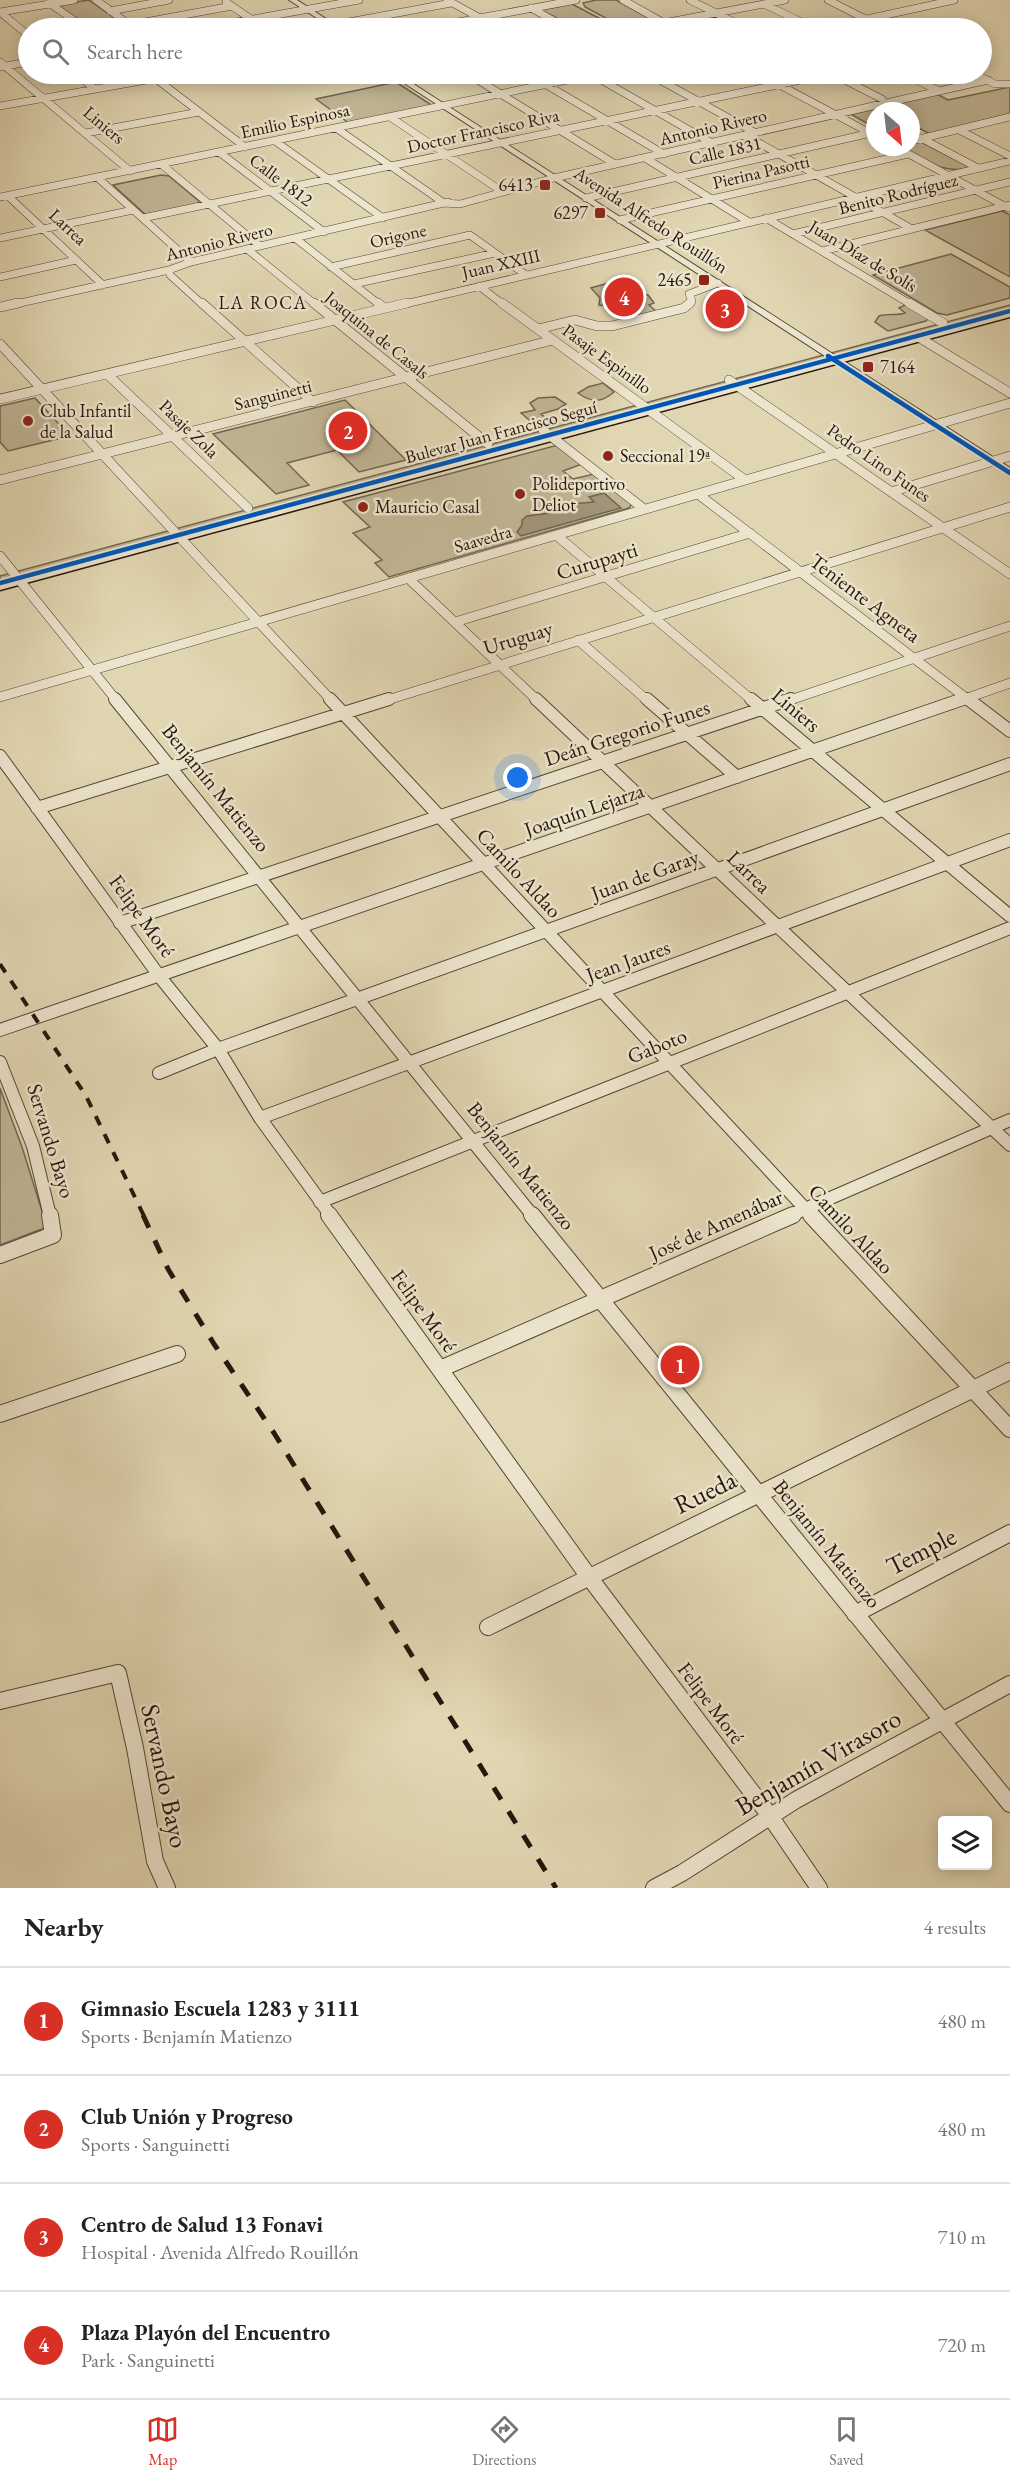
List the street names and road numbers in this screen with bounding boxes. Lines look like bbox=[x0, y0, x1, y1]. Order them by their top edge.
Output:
street label: Emilio Espinosa bbox=[238, 98, 352, 143]
street label: Liniers bbox=[79, 100, 130, 149]
street label: Doctor Francisco Riva bbox=[405, 103, 562, 158]
street label: Antonio Rivero bbox=[656, 103, 769, 150]
street label: Calle 1831 bbox=[686, 131, 763, 170]
street label: Calle 1812 bbox=[245, 148, 318, 211]
street label: Pierina Pasotti bbox=[710, 149, 812, 194]
street label: Avenida Alfredo Rouillón bbox=[569, 161, 733, 278]
street label: Benito Rodríguez bbox=[836, 168, 960, 219]
street label: Larrea bbox=[44, 203, 93, 251]
street label: Juan Díaz de Solís bbox=[803, 213, 922, 297]
street label: Antonio Rivero bbox=[162, 217, 275, 266]
street label: Origone bbox=[367, 218, 428, 253]
street label: Juan XXIII bbox=[458, 243, 542, 284]
street label: Joaquina de Casals bbox=[319, 284, 435, 384]
street label: Pasaje Espinillo bbox=[558, 318, 657, 399]
street label: Sanguinetti bbox=[232, 374, 315, 415]
street label: Pasaje Zola bbox=[154, 394, 225, 463]
street label: Bulevar Juan Francisco Seguí bbox=[402, 395, 600, 468]
street label: Pedro Lino Funes bbox=[823, 418, 936, 507]
street label: Saavedra bbox=[451, 519, 515, 558]
street label: Curupayti bbox=[553, 535, 641, 586]
street label: Teniente Agneta bbox=[804, 547, 927, 649]
street label: Uruguay bbox=[480, 614, 557, 661]
street label: Liniers bbox=[766, 681, 826, 738]
street label: Deán Gregorio Funes bbox=[541, 693, 713, 772]
street label: Benjamín Matienzo bbox=[156, 718, 277, 857]
street label: Joaquín Lejarza bbox=[519, 776, 648, 843]
street label: Camilo Aldao bbox=[471, 822, 568, 923]
street label: Juan de Garay bbox=[585, 842, 703, 907]
street label: Larrea bbox=[722, 844, 778, 900]
street label: Felipe Moré bbox=[103, 869, 182, 962]
street label: Jean Jaures bbox=[580, 933, 674, 989]
street label: Gaboto bbox=[623, 1021, 691, 1070]
street label: Servando Bayo bbox=[21, 1080, 82, 1201]
street label: Benjamín Matienzo bbox=[461, 1096, 582, 1235]
street label: Camilo Aldao bbox=[803, 1178, 900, 1279]
street label: José de Amenábar bbox=[643, 1183, 787, 1267]
street label: Felipe Moré bbox=[385, 1264, 464, 1357]
street label: Rueda bbox=[668, 1462, 743, 1522]
street label: Benjamín Matienzo bbox=[767, 1474, 888, 1613]
street label: Temple bbox=[880, 1519, 962, 1583]
street label: Felipe Moré bbox=[672, 1656, 751, 1749]
street label: Servando Bayo bbox=[133, 1701, 197, 1851]
street label: Benjamín Virasoro bbox=[729, 1701, 907, 1823]

